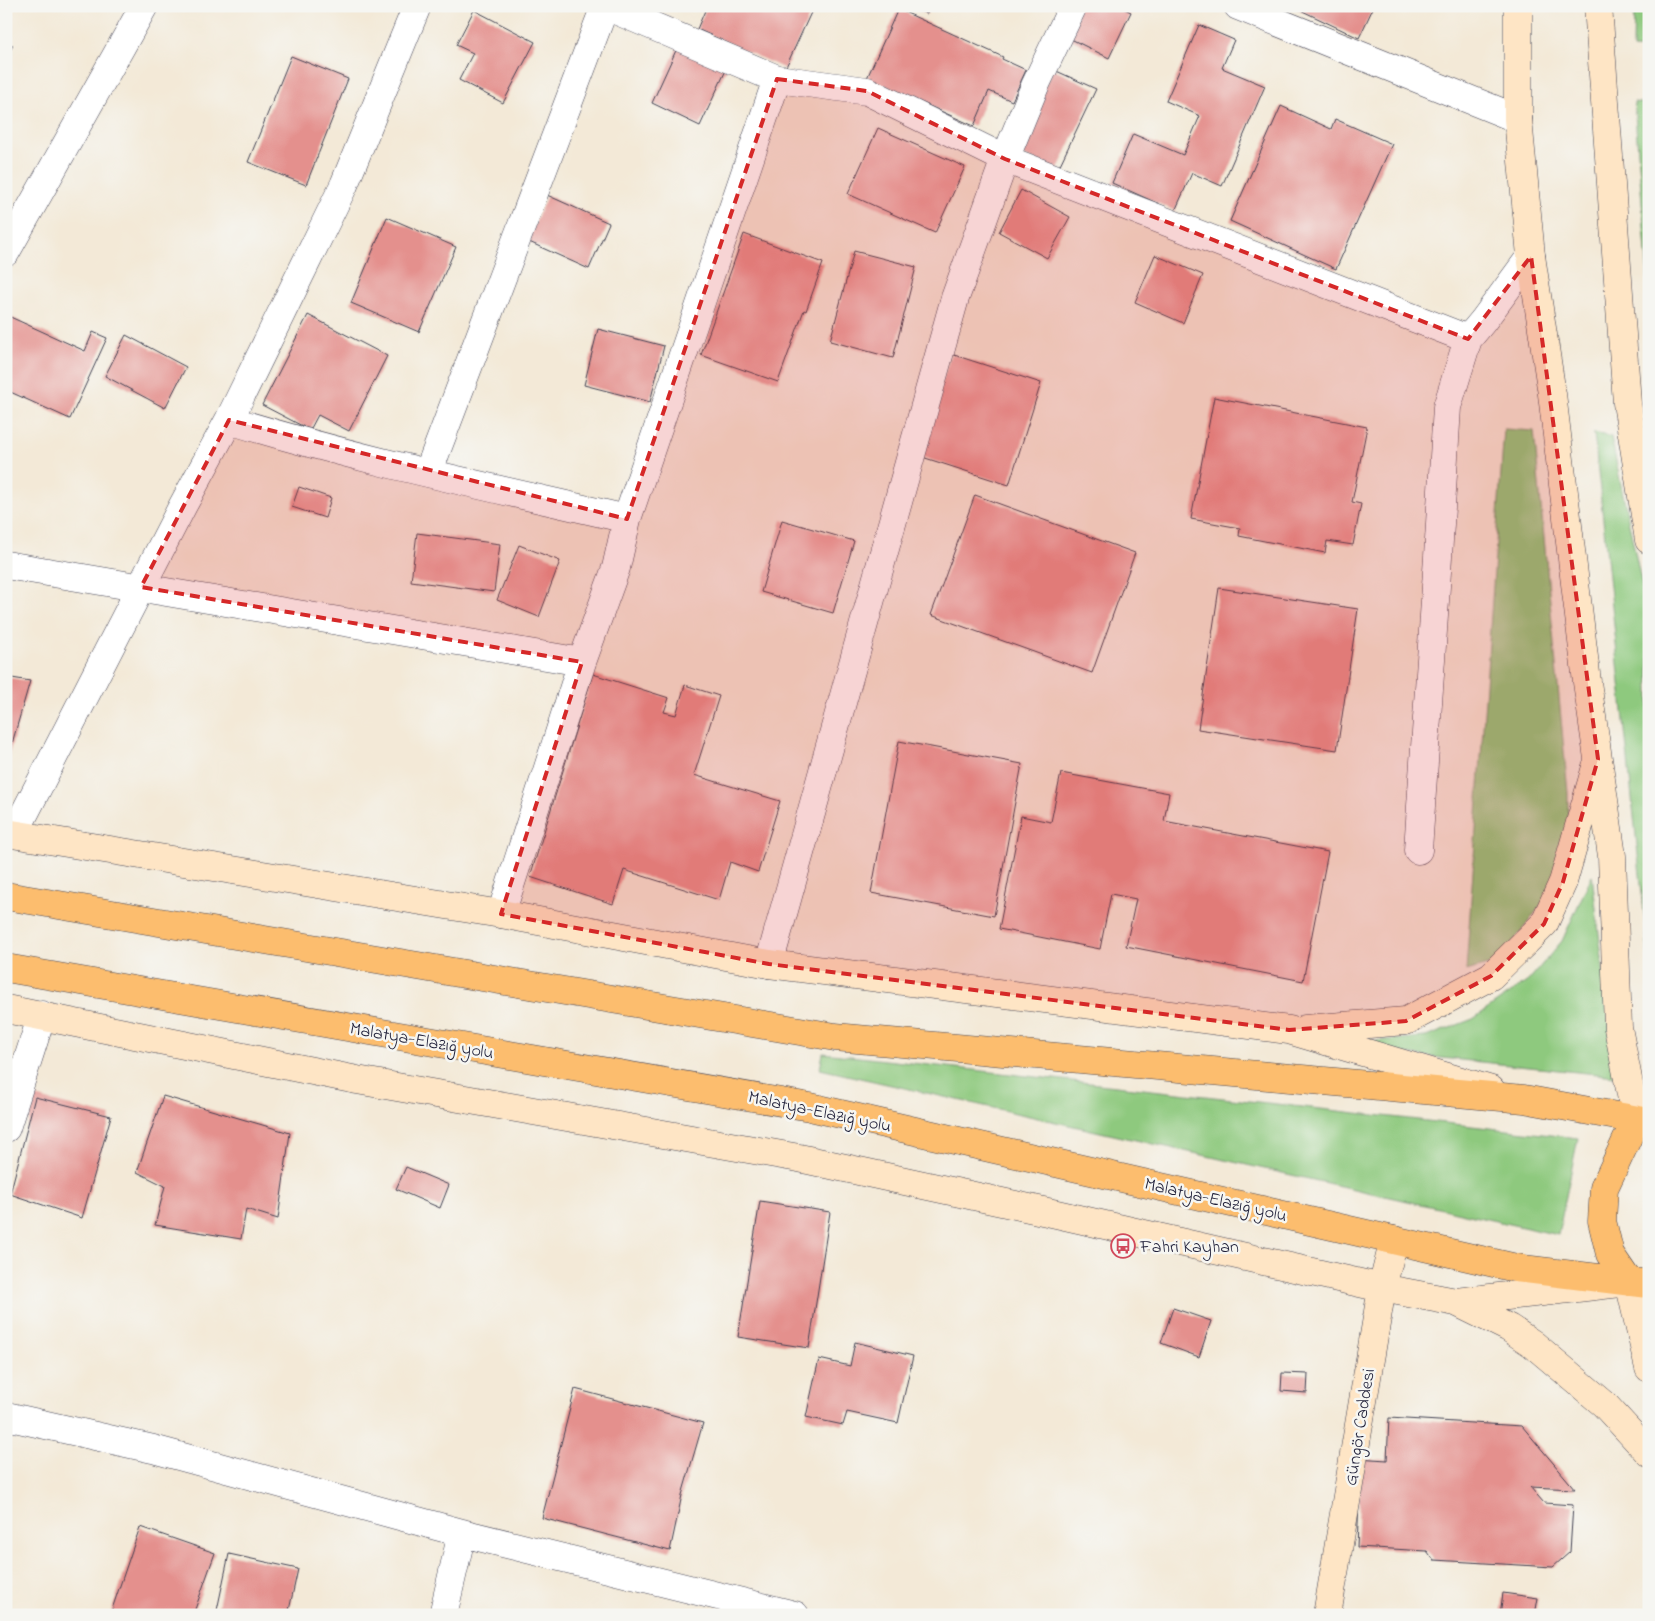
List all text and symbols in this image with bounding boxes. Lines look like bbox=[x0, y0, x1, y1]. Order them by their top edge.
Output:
street label: Malatya-Elazığ yolu bbox=[348, 1017, 496, 1068]
street label: Malatya-Elazığ yolu bbox=[745, 1085, 893, 1142]
street label: Malatya-Elazığ yolu bbox=[1141, 1172, 1289, 1231]
bus stop icon: Fahri Kayhan bbox=[1110, 1233, 1136, 1259]
place label: Fahri Kayhan bbox=[1139, 1235, 1239, 1261]
street label: Güngör Caddesi bbox=[1339, 1367, 1384, 1488]

